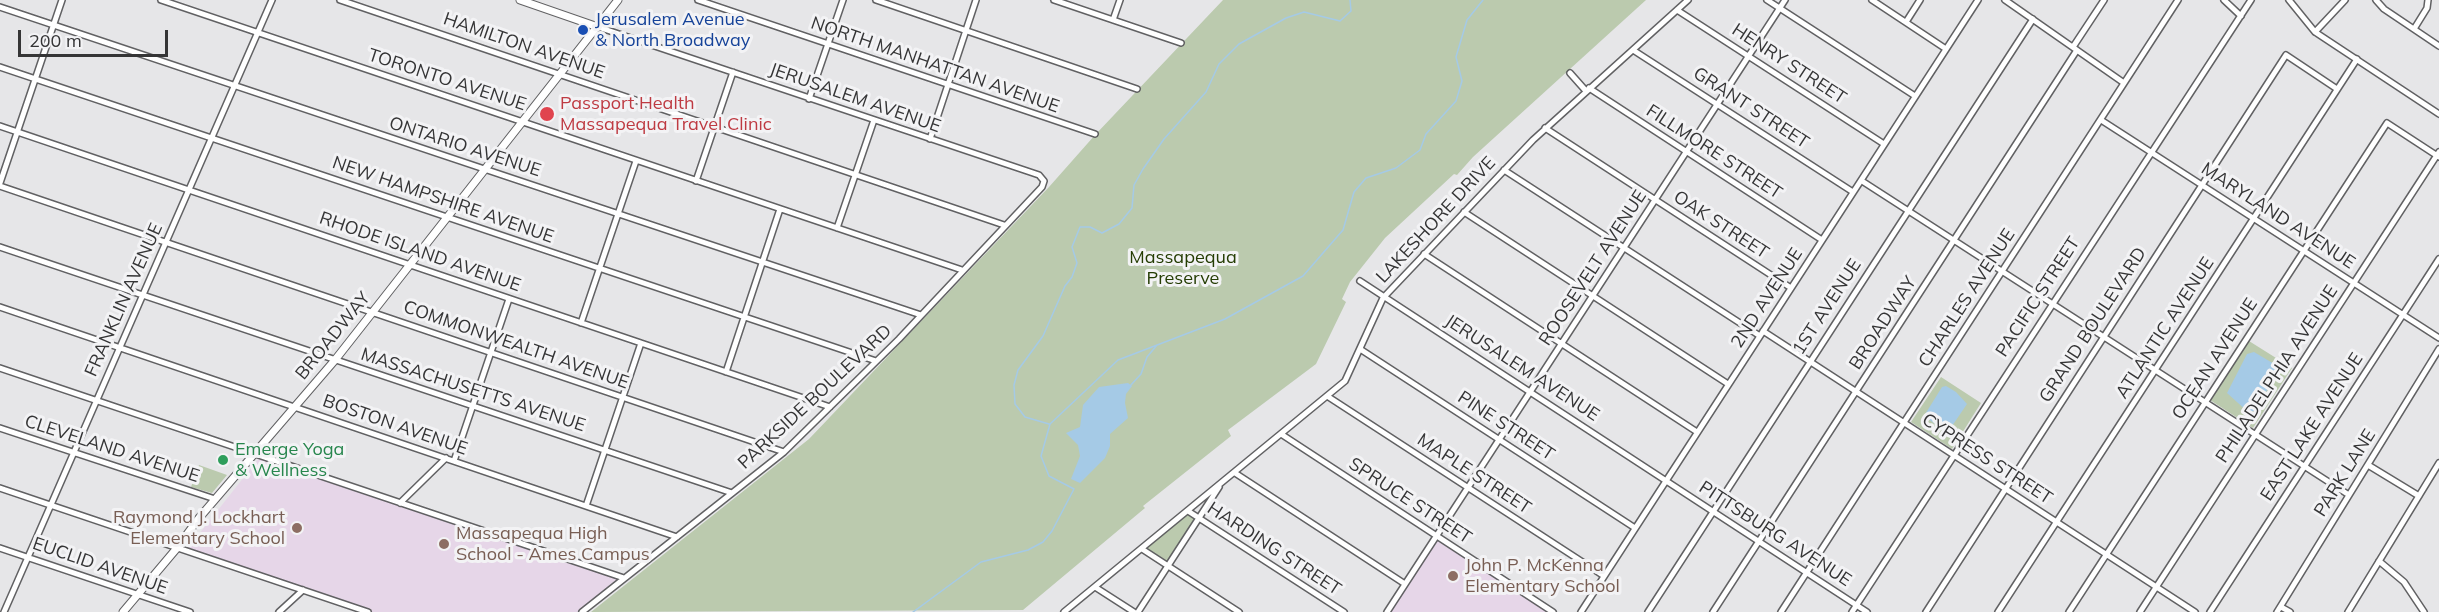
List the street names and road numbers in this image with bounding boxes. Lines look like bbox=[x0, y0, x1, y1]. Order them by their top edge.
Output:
street label: HAMILTON AVENUE bbox=[440, 8, 608, 84]
street label: NORTH MANHATTAN AVENUE bbox=[808, 12, 1062, 118]
street label: HENRY STREET bbox=[1728, 19, 1850, 109]
street label: TORONTO AVENUE bbox=[365, 44, 529, 116]
street label: JERUSALEM AVENUE bbox=[767, 59, 943, 137]
street label: GRANT STREET bbox=[1689, 63, 1813, 153]
street label: FILLMORE STREET bbox=[1642, 100, 1786, 204]
street label: ONTARIO AVENUE bbox=[386, 112, 544, 182]
street label: NEW HAMPSHIRE AVENUE bbox=[329, 152, 557, 248]
street label: LAKESHORE DRIVE bbox=[1372, 152, 1500, 288]
street label: MARYLAND AVENUE bbox=[2197, 158, 2359, 274]
street label: ROOSEVELT AVENUE bbox=[1535, 186, 1651, 350]
street label: OAK STREET bbox=[1669, 186, 1773, 264]
street label: RHODE ISLAND AVENUE bbox=[316, 207, 524, 297]
street label: FRANKLIN AVENUE bbox=[80, 220, 168, 380]
street label: CHARLES AVENUE bbox=[1914, 225, 2020, 371]
street label: PACIFIC STREET bbox=[1991, 233, 2085, 361]
street label: GRAND BOULEVARD bbox=[2035, 243, 2151, 407]
street label: 2ND AVENUE bbox=[1727, 244, 1807, 352]
street label: ATLANTIC AVENUE bbox=[2111, 253, 2219, 403]
street label: 1ST AVENUE bbox=[1788, 255, 1866, 359]
street label: BROADWAY bbox=[1845, 272, 1921, 374]
street label: PHILADELPHIA AVENUE bbox=[2211, 281, 2343, 467]
street label: BROADWAY bbox=[291, 288, 375, 384]
street label: OCEAN AVENUE bbox=[2168, 294, 2262, 424]
street label: COMMONWEALTH AVENUE bbox=[400, 296, 632, 394]
street label: JERUSALEM AVENUE bbox=[1441, 310, 1603, 426]
street label: PARKSIDE BOULEVARD bbox=[734, 320, 896, 474]
street label: MASSACHUSETTS AVENUE bbox=[358, 343, 588, 437]
street label: EAST LAKE AVENUE bbox=[2256, 349, 2368, 505]
street label: PINE STREET bbox=[1453, 387, 1559, 465]
street label: BOSTON AVENUE bbox=[320, 390, 470, 460]
street label: CYPRESS STREET bbox=[1918, 409, 2056, 509]
street label: CLEVELAND AVENUE bbox=[22, 411, 202, 487]
street label: PARK LANE bbox=[2310, 425, 2380, 521]
street label: MAPLE STREET bbox=[1413, 429, 1535, 519]
street label: SPRUCE STREET bbox=[1344, 453, 1476, 549]
street label: PITTSBURG AVENUE bbox=[1695, 477, 1855, 591]
street label: HARDING STREET bbox=[1203, 498, 1345, 600]
street label: EUCLID AVENUE bbox=[30, 533, 170, 599]

